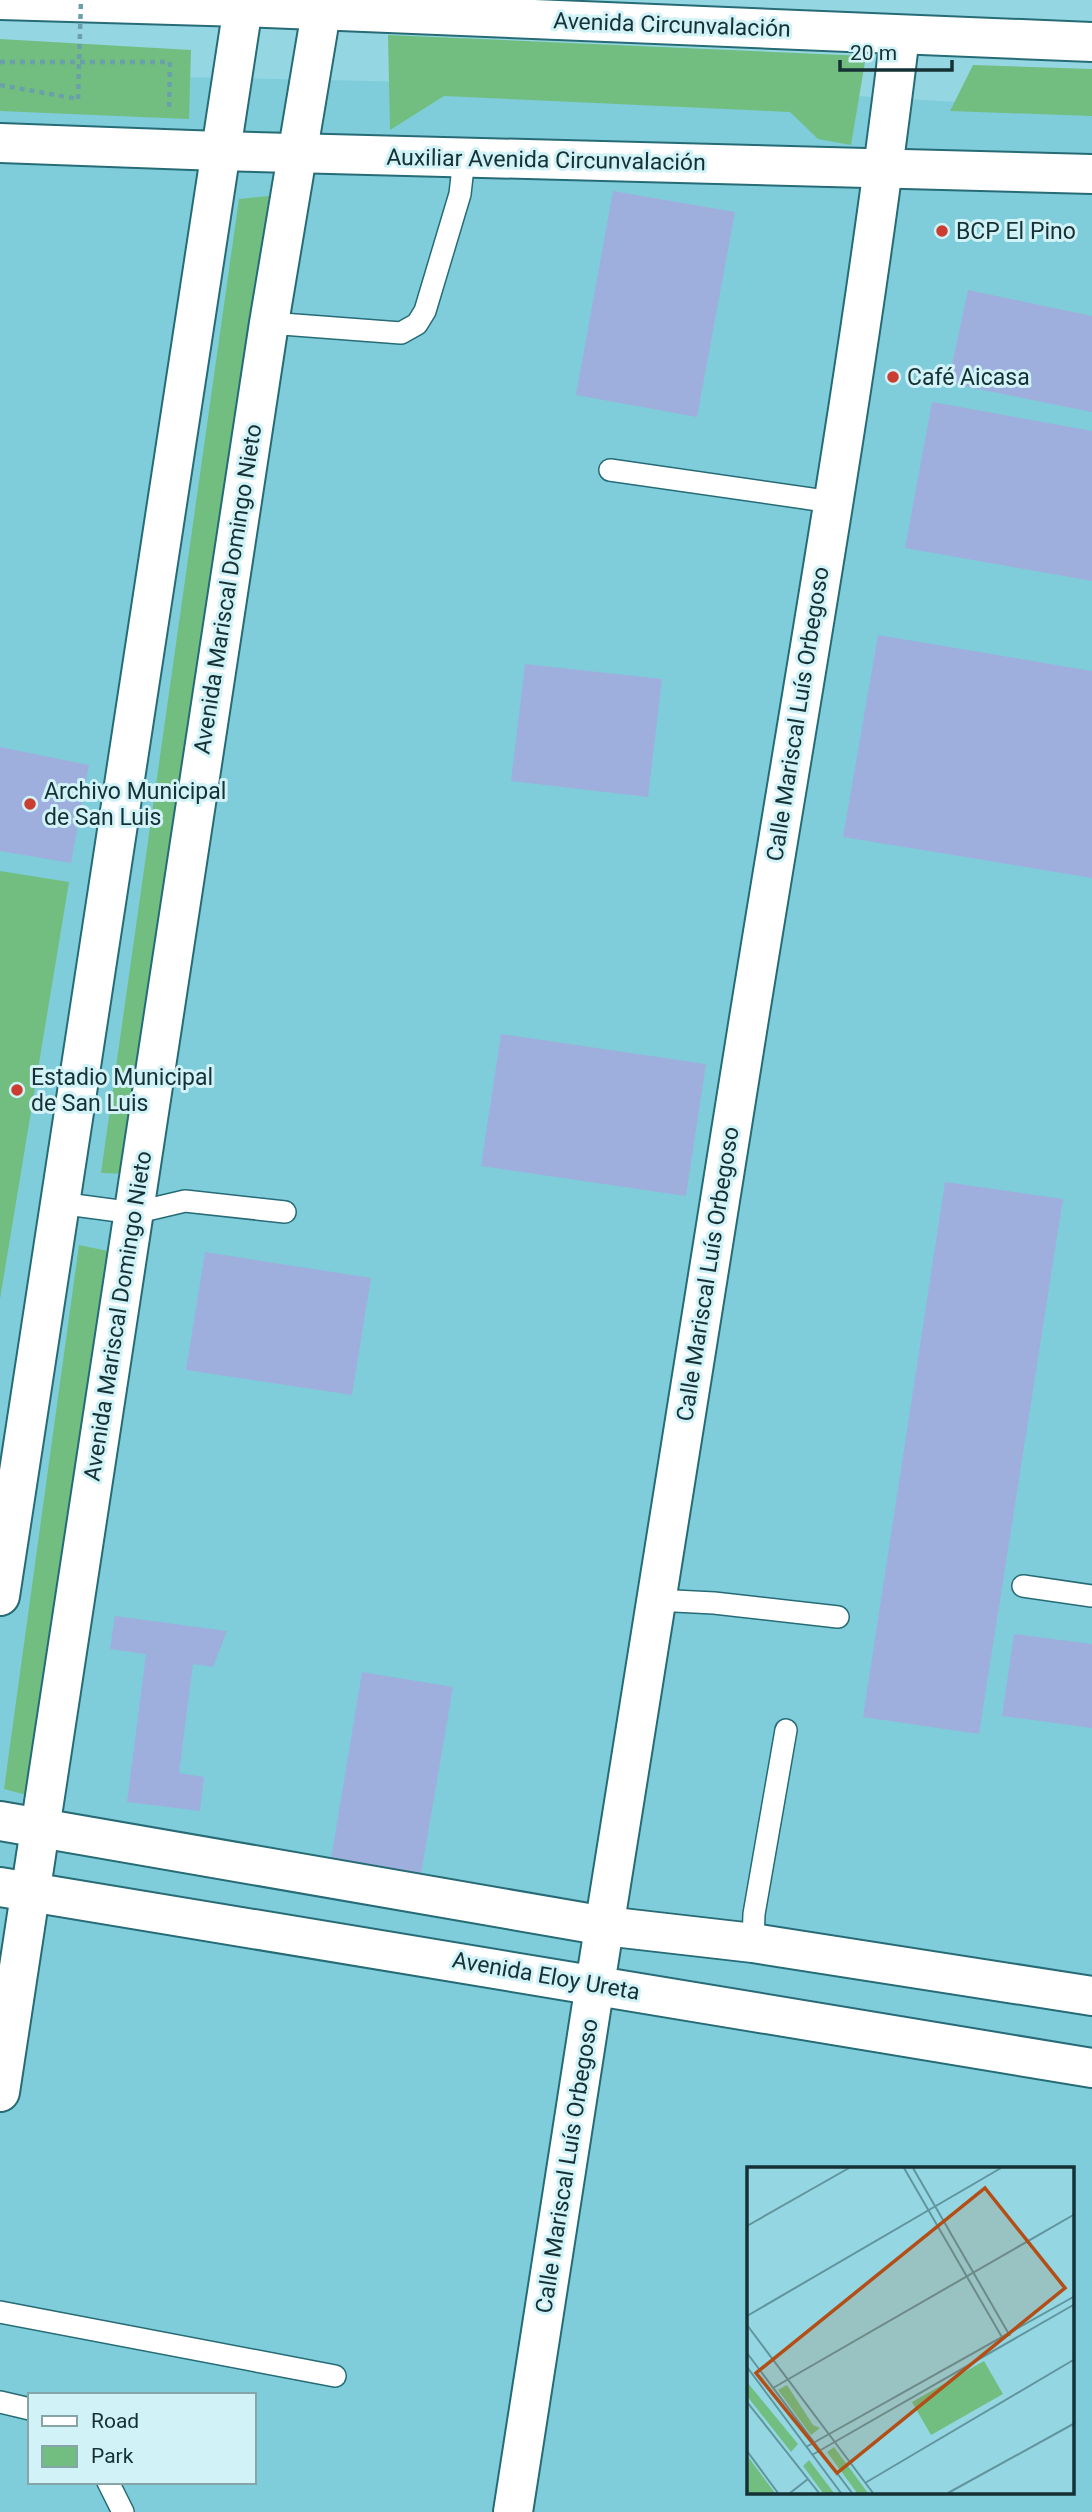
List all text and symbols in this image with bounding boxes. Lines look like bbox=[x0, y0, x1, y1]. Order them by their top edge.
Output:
street label: Avenida Circunvalación bbox=[553, 7, 791, 43]
scale bar bbox=[840, 28, 952, 72]
text: 20 m bbox=[850, 41, 897, 65]
street label: Auxiliar Avenida Circunvalación bbox=[386, 144, 706, 176]
place label: BCP El Pino bbox=[956, 218, 1076, 245]
marker: BCP El Pino bbox=[934, 223, 950, 239]
place label: Café Aicasa bbox=[907, 364, 1030, 391]
marker: Café Aicasa bbox=[885, 369, 901, 385]
street label: Avenida Mariscal Domingo Nieto bbox=[189, 422, 267, 756]
street label: Calle Mariscal Luís Orbegoso bbox=[761, 565, 835, 863]
place label: Archivo Municipal de San Luis bbox=[44, 778, 226, 831]
marker: Archivo Municipal de San Luis bbox=[22, 796, 38, 812]
place label: Estadio Municipal de San Luis bbox=[31, 1064, 213, 1117]
marker: Estadio Municipal de San Luis bbox=[9, 1082, 25, 1098]
street label: Calle Mariscal Luís Orbegoso bbox=[671, 1125, 745, 1423]
street label: Avenida Mariscal Domingo Nieto bbox=[79, 1149, 157, 1483]
street label: Avenida Eloy Ureta bbox=[450, 1946, 642, 2006]
street label: Calle Mariscal Luís Orbegoso bbox=[530, 2017, 604, 2315]
inset map bbox=[747, 2167, 1074, 2494]
legend bbox=[28, 2393, 256, 2484]
text: Road bbox=[91, 2409, 139, 2433]
text: Park bbox=[91, 2444, 134, 2468]

